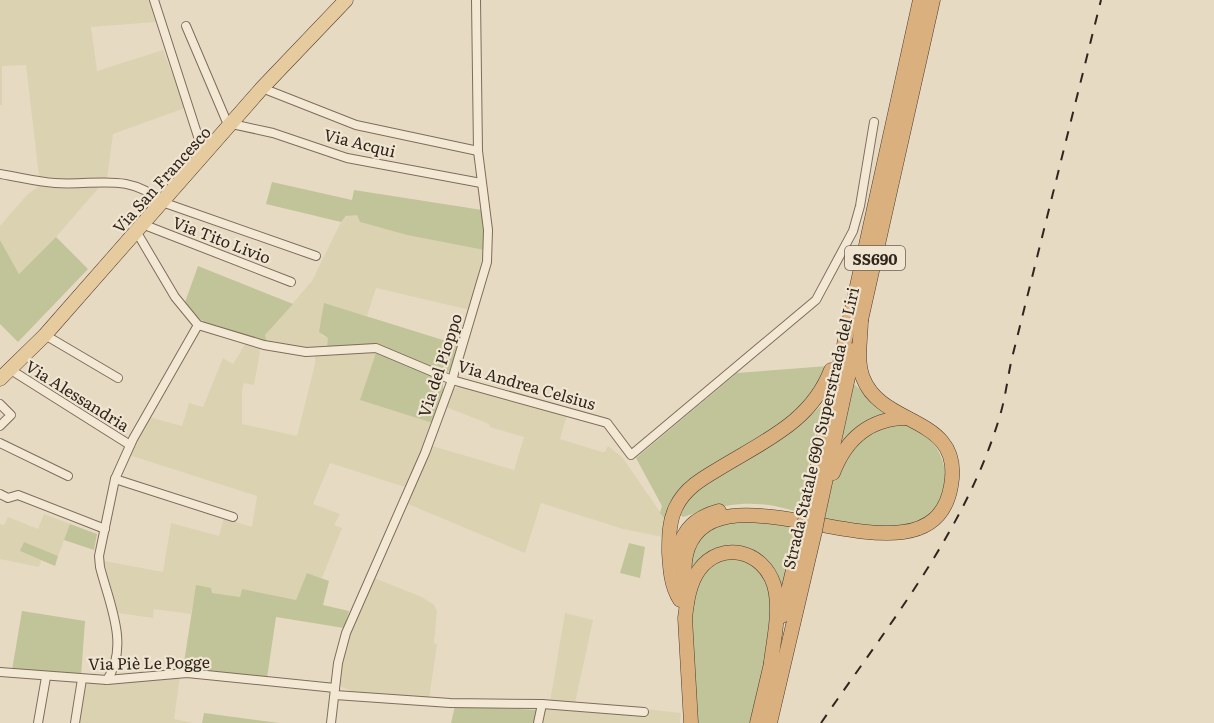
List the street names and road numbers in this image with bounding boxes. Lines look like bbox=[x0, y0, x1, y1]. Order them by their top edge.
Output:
street label: Via San Francesco bbox=[106, 120, 216, 238]
street label: Via Acqui bbox=[322, 121, 398, 163]
street label: Via Tito Livio bbox=[169, 209, 275, 269]
road number: SS690 bbox=[845, 246, 905, 270]
street label: Strada Statale 690 Superstrada del Liri bbox=[776, 285, 864, 571]
street label: Via del Pioppo bbox=[411, 310, 467, 420]
street label: Via Alessandria bbox=[21, 353, 135, 437]
street label: Via Andrea Celsius bbox=[455, 353, 599, 415]
street label: Via Piè Le Pogge bbox=[88, 649, 210, 675]

